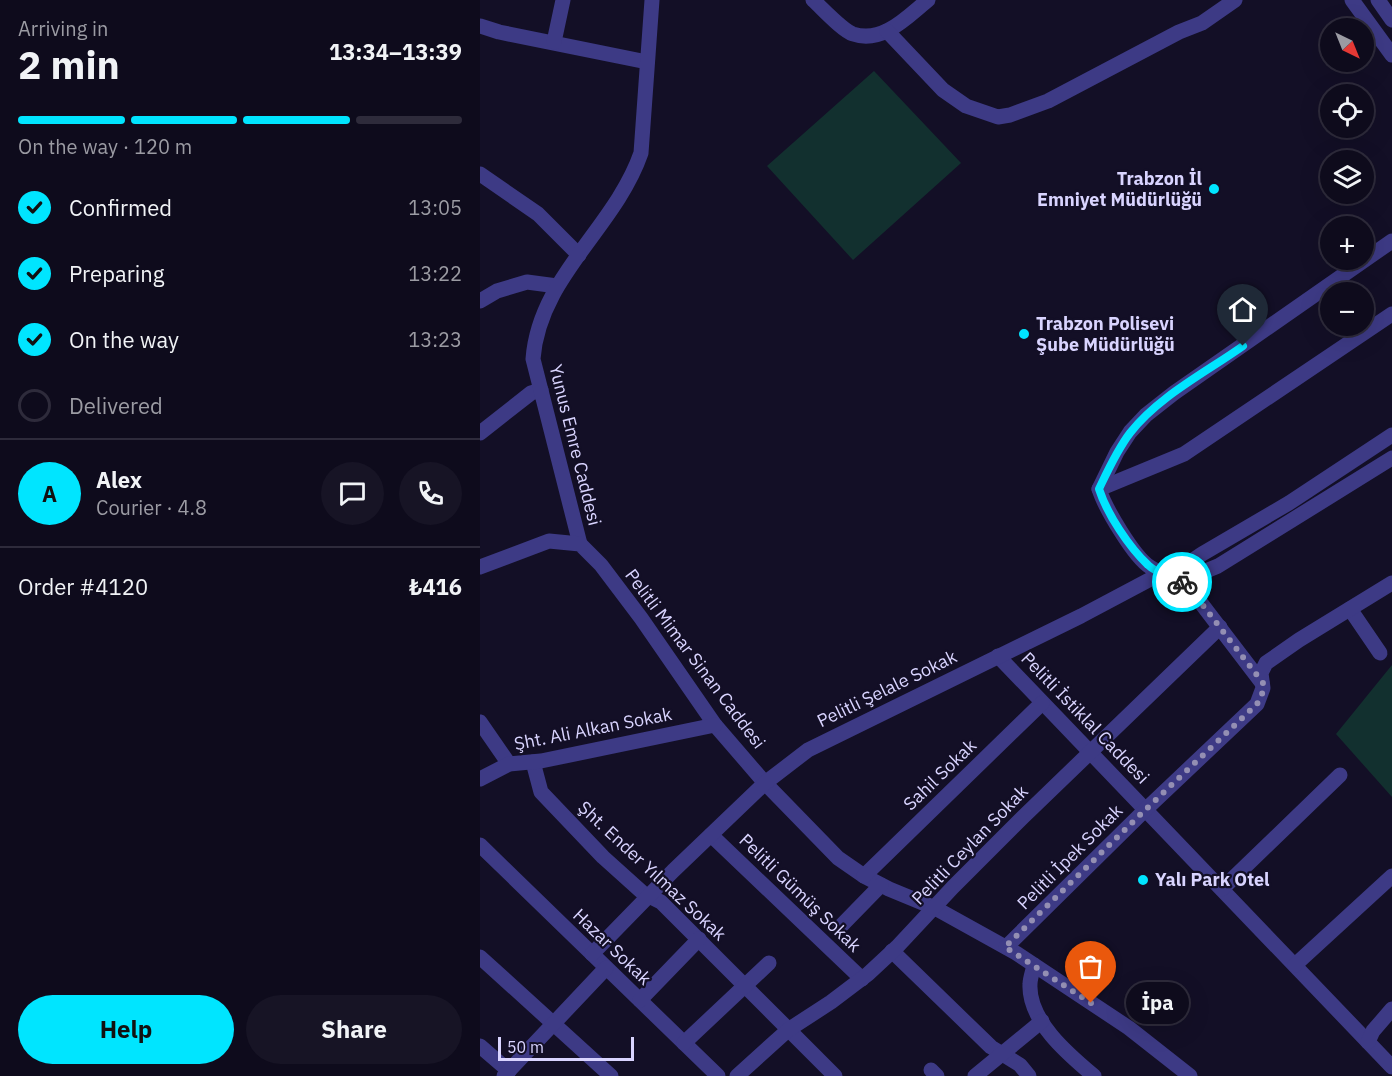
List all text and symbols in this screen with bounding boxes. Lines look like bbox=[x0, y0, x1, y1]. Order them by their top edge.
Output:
text: Arriving in bbox=[18, 15, 108, 42]
north arrow bbox=[1320, 18, 1374, 72]
map controls bbox=[1320, 18, 1374, 336]
text: 13:34–13:39 bbox=[329, 37, 462, 66]
text: 2 min bbox=[18, 39, 120, 90]
button: locate bbox=[1320, 84, 1374, 138]
text: On the way · 120 m bbox=[18, 133, 192, 160]
button: layers bbox=[1320, 150, 1374, 204]
place label: Trabzon İl Emniyet Müdürlüğü bbox=[1037, 167, 1203, 211]
marker: Trabzon İl Emniyet Müdürlüğü bbox=[1207, 182, 1221, 196]
icon: check bbox=[18, 191, 51, 224]
text: Confirmed bbox=[69, 193, 172, 222]
text: 13:05 bbox=[408, 194, 462, 221]
button: + bbox=[1320, 216, 1374, 270]
icon: check bbox=[18, 257, 51, 290]
text: Preparing bbox=[69, 259, 164, 288]
text: 13:22 bbox=[408, 260, 462, 287]
button: − bbox=[1320, 282, 1374, 336]
pin bbox=[1217, 284, 1268, 346]
icon: home bbox=[1226, 293, 1259, 326]
place label: Trabzon Polisevi Şube Müdürlüğü bbox=[1036, 312, 1175, 356]
icon: check bbox=[18, 323, 51, 356]
text: On the way bbox=[69, 325, 179, 354]
text: 13:23 bbox=[408, 326, 462, 353]
marker: Trabzon Polisevi Şube Müdürlüğü bbox=[1017, 327, 1031, 341]
street label: Yunus Emre Caddesi bbox=[544, 362, 607, 528]
text: Delivered bbox=[69, 391, 163, 420]
button: chat bbox=[321, 462, 384, 525]
button: phone bbox=[399, 462, 462, 525]
text: Alex bbox=[96, 465, 142, 494]
text: A bbox=[42, 479, 57, 508]
text: Courier · 4.8 bbox=[96, 494, 207, 521]
courier bbox=[1152, 552, 1212, 612]
street label: Pelitli Mimar Sinan Caddesi bbox=[620, 564, 771, 753]
icon: bike bbox=[1166, 566, 1199, 599]
text: Order #4120 bbox=[18, 572, 148, 601]
text: ₺416 bbox=[409, 572, 462, 601]
street label: Pelitli Şelale Sokak bbox=[813, 645, 961, 732]
street label: Pelitli İstiklal Caddesi bbox=[1017, 647, 1154, 788]
street label: Şht. Ali Alkan Sokak bbox=[512, 702, 674, 755]
street label: Sahil Sokak bbox=[898, 734, 981, 815]
street label: Pelitli Ceylan Sokak bbox=[907, 780, 1033, 909]
street label: Şht. Ender Yılmaz Sokak bbox=[573, 796, 732, 946]
street label: Pelitli İpek Sokak bbox=[1012, 799, 1128, 914]
street label: Pelitli Gümüş Sokak bbox=[735, 829, 866, 957]
place label: Yalı Park Otel bbox=[1155, 868, 1270, 891]
marker: Yalı Park Otel bbox=[1136, 873, 1150, 887]
street label: Hazar Sokak bbox=[568, 904, 657, 990]
pin bbox=[1065, 941, 1116, 1003]
icon: bag bbox=[1074, 950, 1107, 983]
callout: İpa bbox=[1127, 982, 1190, 1024]
text: İpa bbox=[1141, 989, 1174, 1016]
button: Help bbox=[18, 995, 234, 1064]
button: Share bbox=[246, 995, 462, 1064]
scale bar bbox=[498, 1034, 634, 1062]
text: 50 m bbox=[507, 1037, 544, 1057]

